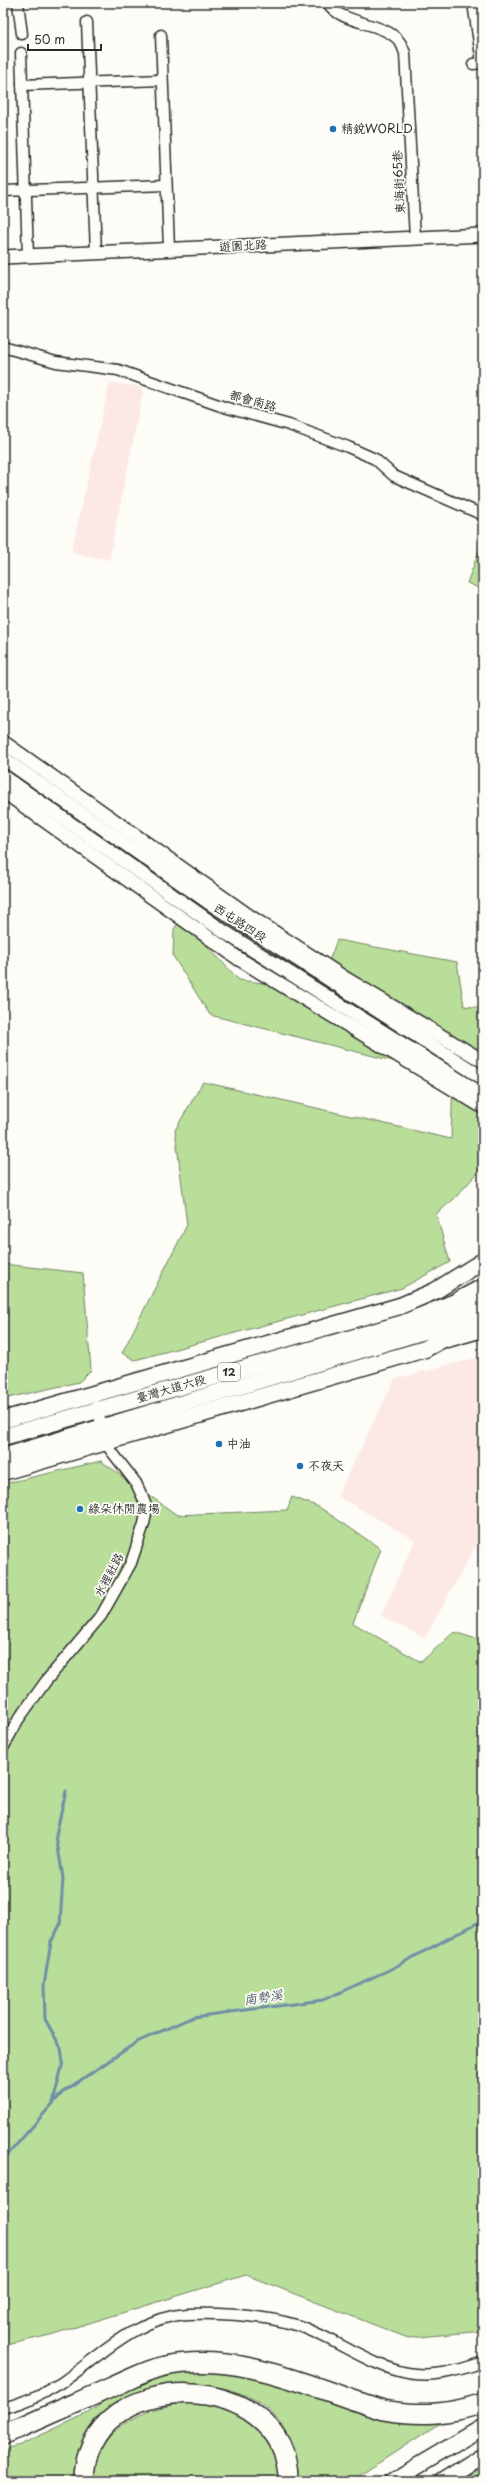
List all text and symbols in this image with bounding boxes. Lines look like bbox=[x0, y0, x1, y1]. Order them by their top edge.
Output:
scale bar bbox=[28, 26, 101, 52]
text: 50 m bbox=[34, 30, 65, 48]
place label: 精銳WORLD bbox=[341, 119, 413, 137]
marker: 精銳WORLD bbox=[328, 124, 338, 134]
street label: 東海街65巷 bbox=[387, 150, 409, 214]
street label: 遊園北路 bbox=[219, 235, 267, 255]
street label: 都會南路 bbox=[227, 384, 279, 415]
street label: 西屯路四段 bbox=[210, 898, 271, 946]
road number: 12 bbox=[218, 1363, 240, 1381]
street label: 臺灣大道六段 bbox=[134, 1369, 208, 1407]
place label: 中油 bbox=[227, 1434, 251, 1452]
marker: 中油 bbox=[214, 1439, 224, 1449]
place label: 不夜天 bbox=[308, 1456, 344, 1474]
marker: 不夜天 bbox=[295, 1461, 305, 1471]
place label: 綠朵休閒農場 bbox=[88, 1499, 160, 1517]
marker: 綠朵休閒農場 bbox=[75, 1504, 85, 1514]
street label: 水裡社路 bbox=[89, 1549, 127, 1600]
water label: 南勢溪 bbox=[242, 1984, 285, 2009]

